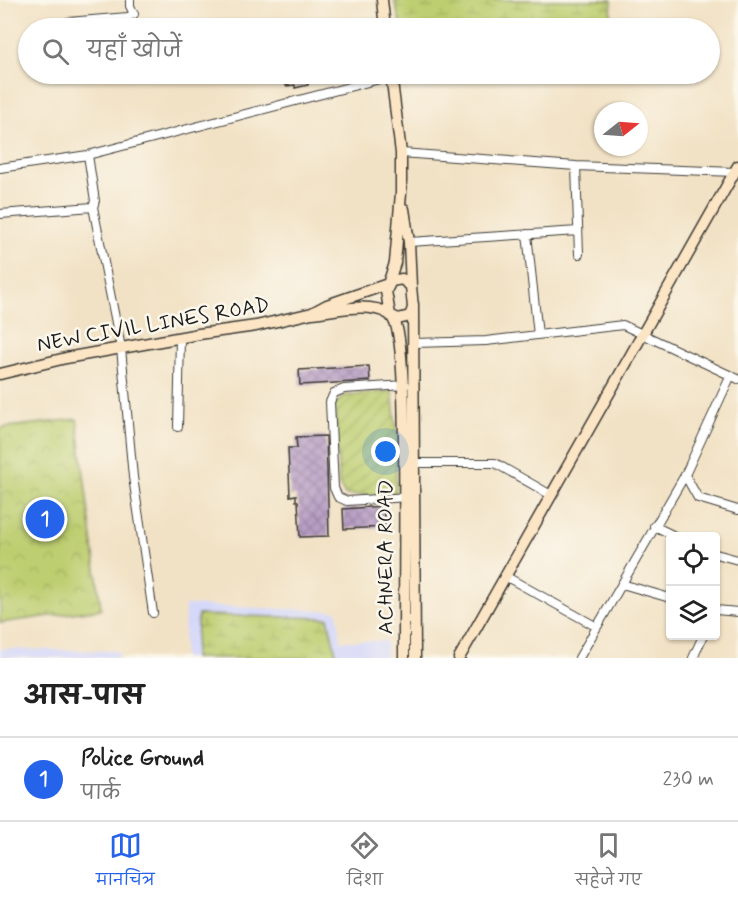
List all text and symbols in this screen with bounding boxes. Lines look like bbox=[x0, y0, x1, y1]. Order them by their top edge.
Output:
search box bbox=[18, 18, 720, 84]
icon: search bbox=[39, 35, 72, 68]
text: यहाँ खोजें bbox=[87, 37, 182, 65]
north arrow bbox=[594, 102, 648, 156]
street label: NEW CIVIL LINES ROAD bbox=[35, 291, 272, 359]
your location bbox=[371, 437, 400, 466]
street label: ACHNERA ROAD bbox=[372, 479, 400, 635]
pin: 1 bbox=[26, 496, 64, 542]
map controls bbox=[666, 532, 720, 640]
button: locate bbox=[666, 532, 720, 586]
button: layers bbox=[666, 586, 720, 640]
text: आस-पास bbox=[24, 680, 144, 714]
text: Police Ground bbox=[81, 745, 204, 773]
text: 1 bbox=[39, 766, 48, 793]
text: 230 m bbox=[662, 766, 714, 793]
text: पार्क bbox=[81, 780, 120, 807]
tab: मानचित्र bbox=[96, 829, 155, 897]
tab: दिशा bbox=[347, 829, 383, 897]
tab: सहेजे गए bbox=[575, 829, 642, 897]

